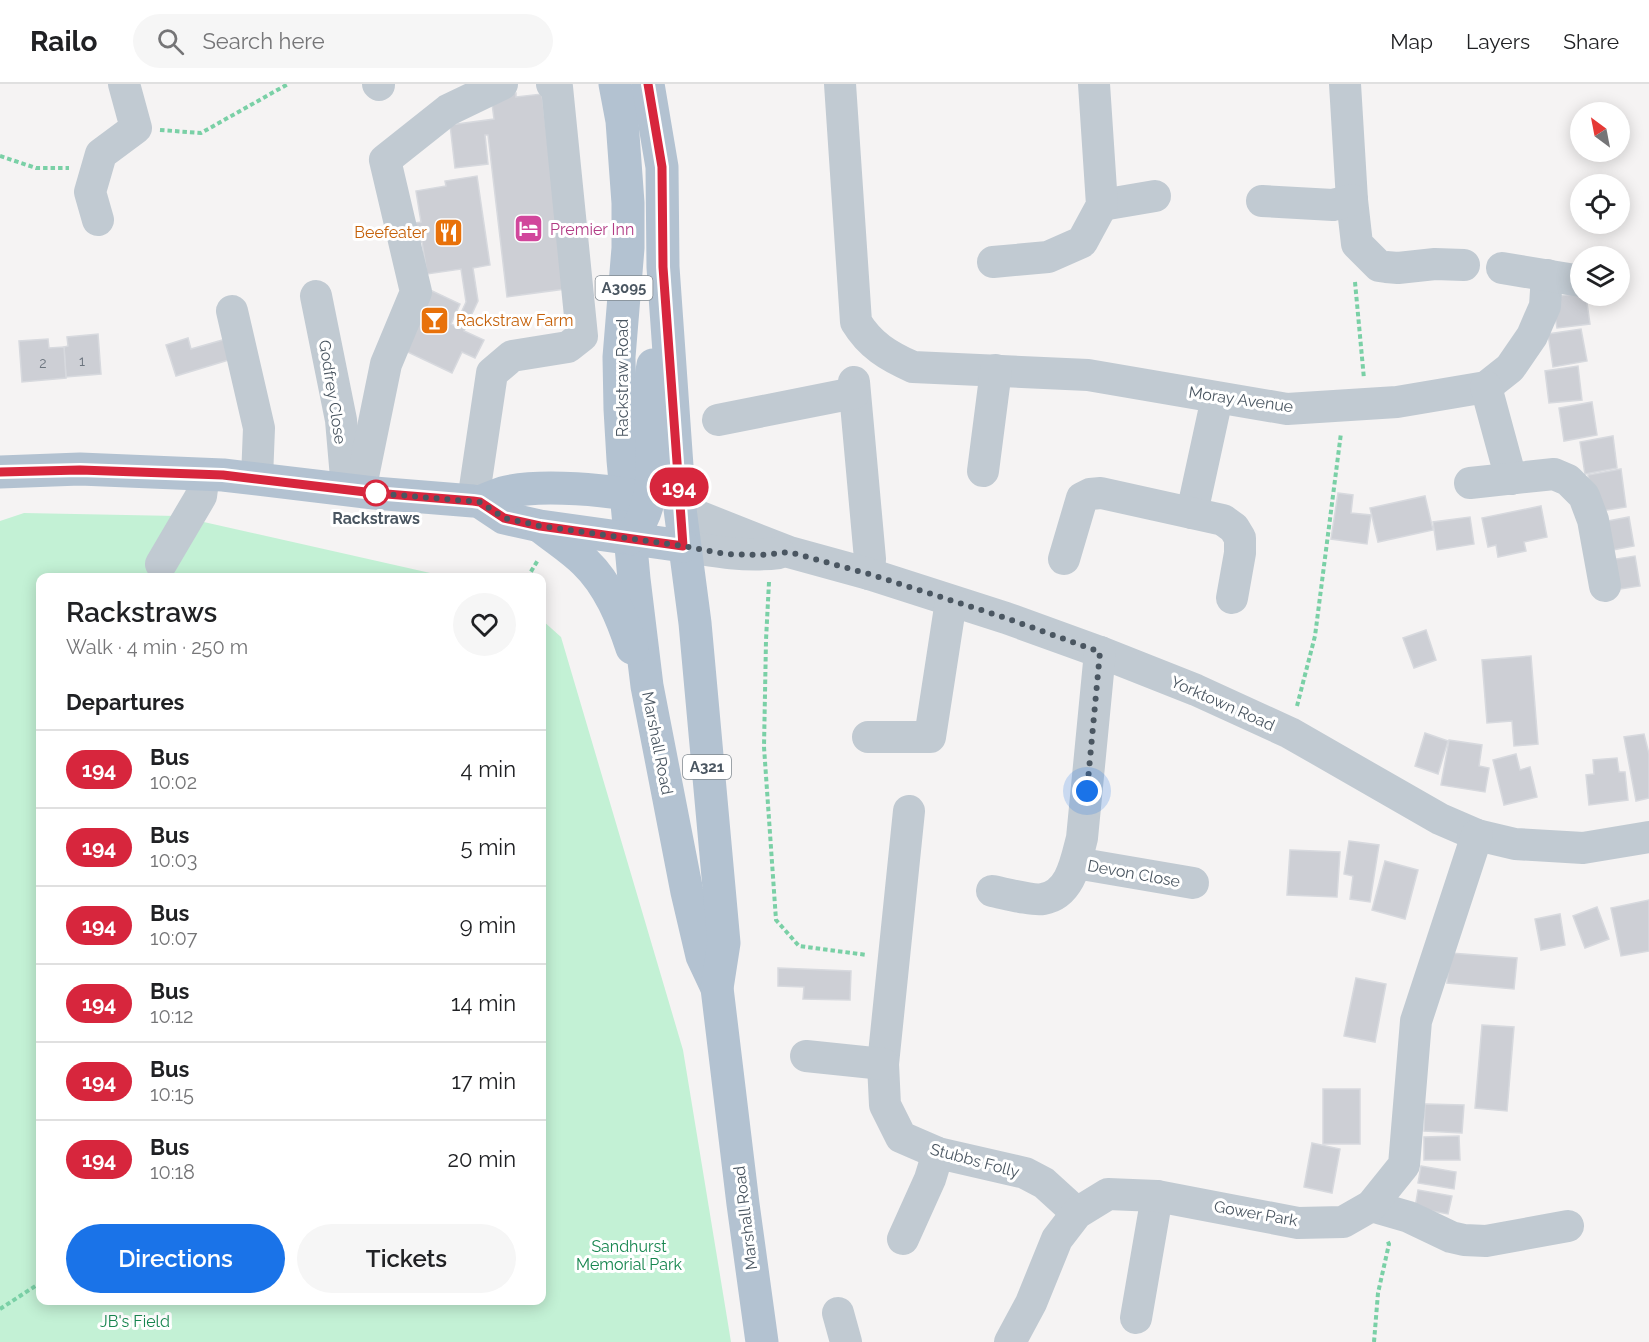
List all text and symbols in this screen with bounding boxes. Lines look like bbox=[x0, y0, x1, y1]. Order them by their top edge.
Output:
search box bbox=[133, 14, 553, 68]
text: Railo bbox=[30, 25, 97, 58]
icon: search bbox=[154, 25, 187, 58]
text: Search here bbox=[202, 28, 325, 54]
text: Map bbox=[1390, 29, 1433, 54]
text: Layers bbox=[1466, 29, 1530, 54]
text: Share bbox=[1563, 29, 1619, 54]
north arrow bbox=[1570, 102, 1630, 162]
map controls bbox=[1570, 102, 1630, 306]
button: locate bbox=[1570, 174, 1630, 234]
hotel icon: Premier Inn bbox=[513, 213, 545, 245]
restaurant icon: Beefeater bbox=[432, 216, 464, 248]
place label: Premier Inn bbox=[550, 220, 634, 239]
place label: Beefeater bbox=[354, 223, 427, 242]
button: layers bbox=[1570, 246, 1630, 306]
road number: A3095 bbox=[596, 276, 652, 300]
bar icon: Rackstraw Farm bbox=[419, 304, 451, 336]
place label: Rackstraw Farm bbox=[456, 311, 574, 330]
street label: Rackstraw Road bbox=[613, 319, 632, 437]
street label: Godfrey Close bbox=[315, 339, 350, 445]
house number: 1 bbox=[79, 353, 85, 369]
house number: 2 bbox=[39, 355, 47, 371]
street label: Moray Avenue bbox=[1187, 383, 1294, 416]
line badge: 194 bbox=[644, 468, 714, 506]
text: 194 bbox=[662, 475, 696, 500]
marker: Rackstraws bbox=[363, 480, 389, 506]
place label: Rackstraws bbox=[332, 509, 420, 528]
button: heart bbox=[453, 593, 516, 656]
text: Rackstraws bbox=[66, 596, 217, 629]
text: Walk · 4 min · 250 m bbox=[66, 635, 248, 659]
street label: Yorktown Road bbox=[1168, 672, 1278, 735]
text: Departures bbox=[66, 689, 184, 715]
street label: Marshall Road bbox=[638, 690, 677, 796]
text: Bus bbox=[150, 744, 189, 770]
road number: A321 bbox=[683, 755, 731, 779]
text: 4 min bbox=[461, 756, 516, 782]
text: 194 bbox=[82, 757, 116, 782]
text: 10:02 bbox=[150, 770, 197, 794]
your location bbox=[1072, 776, 1102, 806]
text: Bus bbox=[150, 822, 189, 848]
text: 5 min bbox=[461, 834, 516, 860]
text: 194 bbox=[82, 835, 116, 860]
text: 10:03 bbox=[150, 848, 197, 872]
street label: Devon Close bbox=[1086, 856, 1182, 891]
text: Bus bbox=[150, 900, 189, 926]
text: 9 min bbox=[460, 912, 516, 938]
text: 194 bbox=[82, 913, 116, 938]
text: 10:07 bbox=[150, 926, 197, 950]
text: Bus bbox=[150, 978, 189, 1004]
text: 14 min bbox=[451, 990, 516, 1016]
text: 194 bbox=[82, 991, 116, 1016]
text: 10:12 bbox=[150, 1004, 194, 1028]
text: Bus bbox=[150, 1056, 189, 1082]
text: 17 min bbox=[451, 1068, 516, 1094]
text: 194 bbox=[82, 1069, 116, 1094]
text: 10:15 bbox=[150, 1082, 194, 1106]
text: Bus bbox=[150, 1134, 189, 1160]
street label: Stubbs Folly bbox=[928, 1139, 1022, 1182]
text: 20 min bbox=[448, 1146, 516, 1172]
text: 194 bbox=[82, 1147, 116, 1172]
text: 10:18 bbox=[150, 1160, 195, 1184]
street label: Marshall Road bbox=[730, 1165, 761, 1271]
street label: Gower Park bbox=[1213, 1197, 1300, 1230]
button: Directions bbox=[66, 1224, 285, 1293]
button: Tickets bbox=[297, 1224, 516, 1293]
park label: Sandhurst Memorial Park bbox=[576, 1237, 682, 1274]
park label: JB's Field bbox=[100, 1312, 170, 1331]

